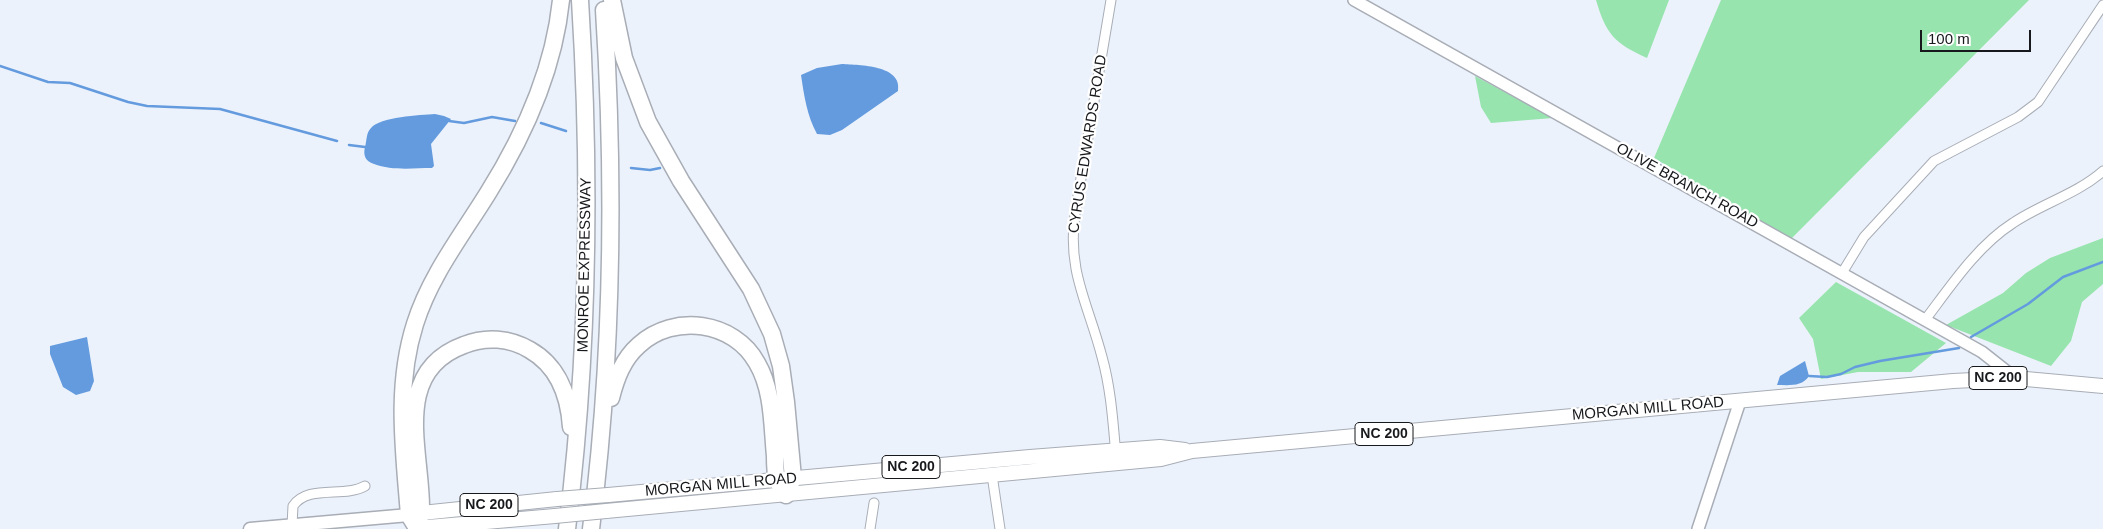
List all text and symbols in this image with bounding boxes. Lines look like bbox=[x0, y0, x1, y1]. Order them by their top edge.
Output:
scale bar bbox=[1923, 20, 2034, 52]
text: 100 m bbox=[1928, 30, 1970, 47]
street label: CYRUS EDWARDS ROAD bbox=[1065, 54, 1111, 234]
street label: OLIVE BRANCH ROAD bbox=[1613, 140, 1761, 232]
street label: MONROE EXPRESSWAY bbox=[574, 177, 596, 353]
road number: NC 200 bbox=[1969, 366, 2027, 389]
street label: MORGAN MILL ROAD bbox=[1571, 393, 1725, 425]
road number: NC 200 bbox=[1355, 422, 1413, 446]
road number: NC 200 bbox=[882, 456, 940, 478]
street label: MORGAN MILL ROAD bbox=[644, 469, 798, 501]
road number: NC 200 bbox=[460, 494, 518, 516]

